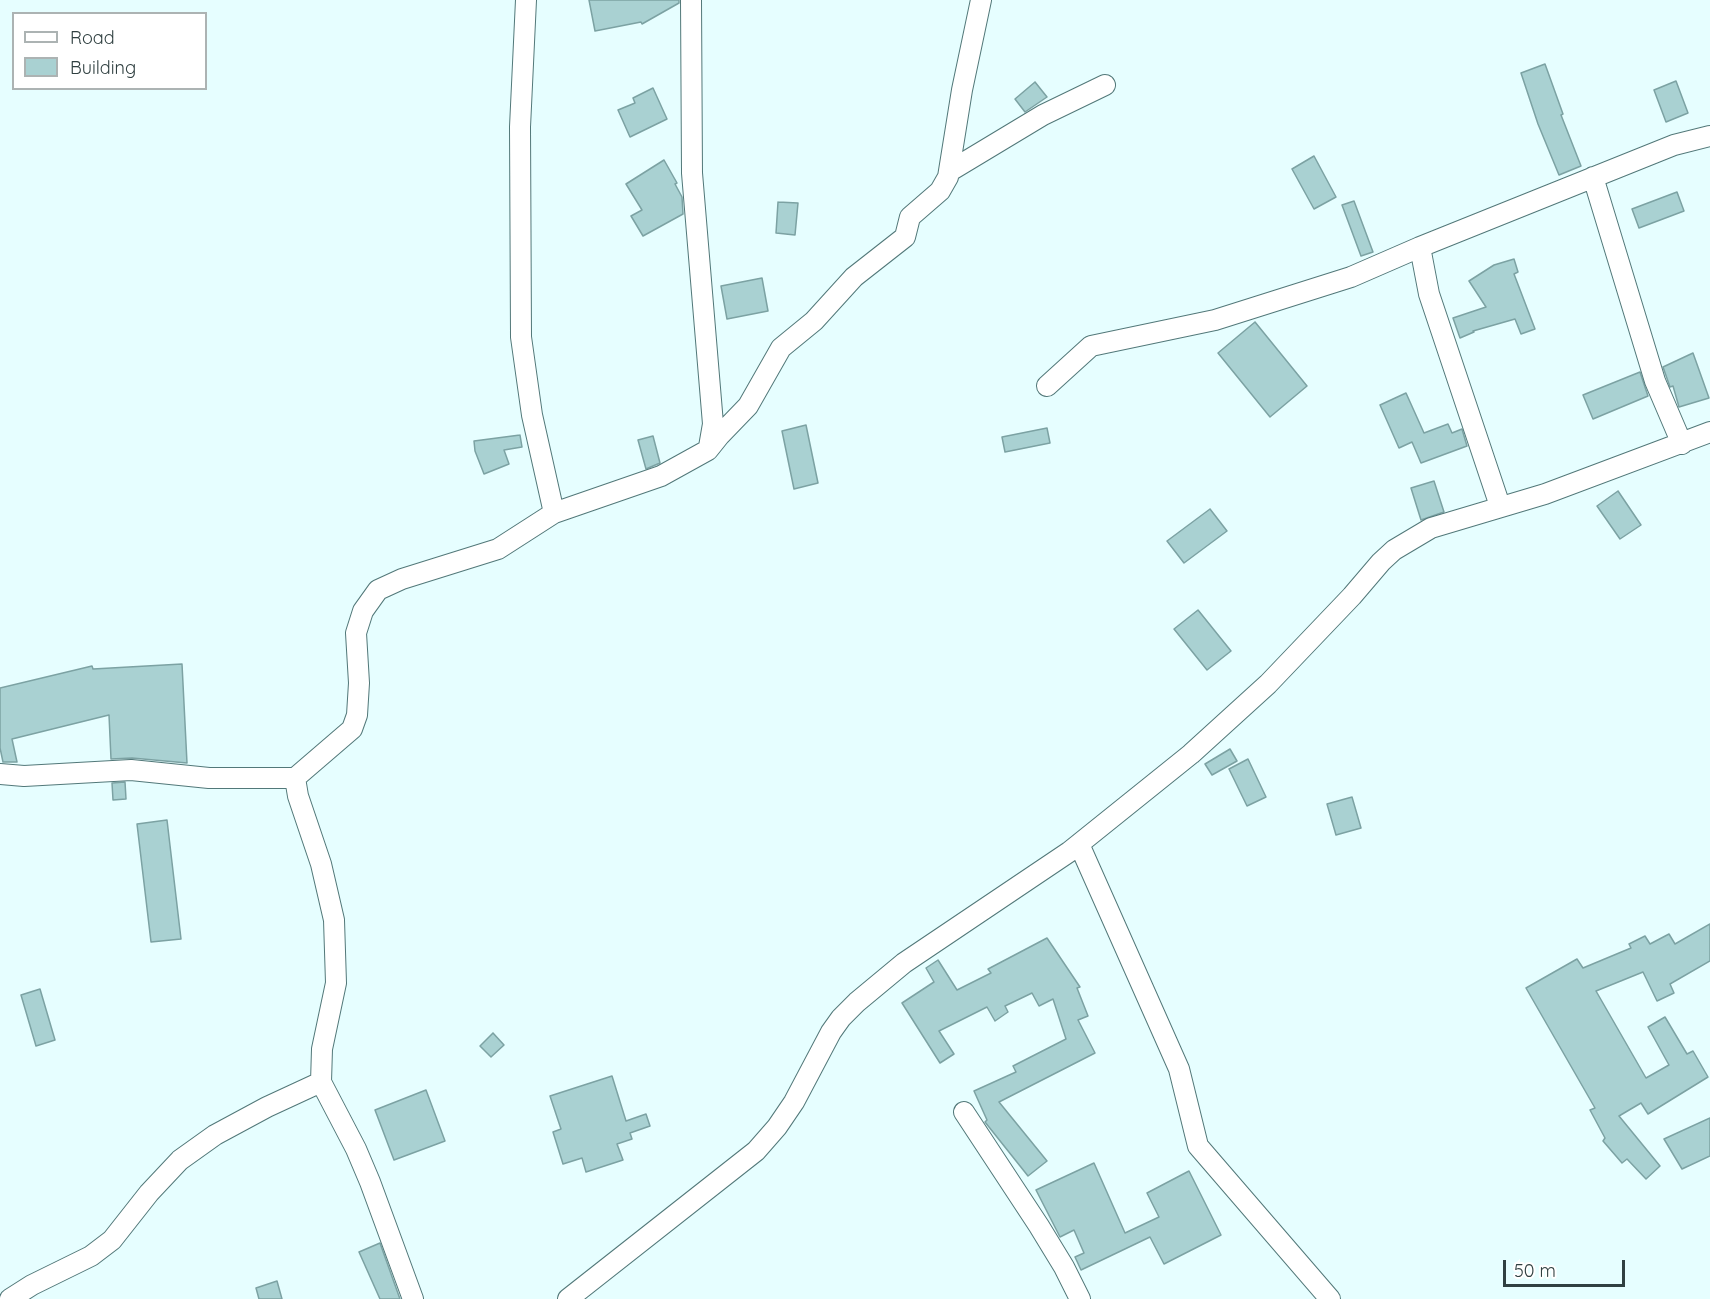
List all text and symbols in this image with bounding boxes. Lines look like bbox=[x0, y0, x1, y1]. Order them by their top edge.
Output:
legend bbox=[12, 12, 207, 90]
text: Road bbox=[70, 26, 115, 49]
text: Building bbox=[70, 56, 136, 79]
scale bar bbox=[1506, 1248, 1628, 1286]
text: 50 m bbox=[1514, 1259, 1556, 1282]

